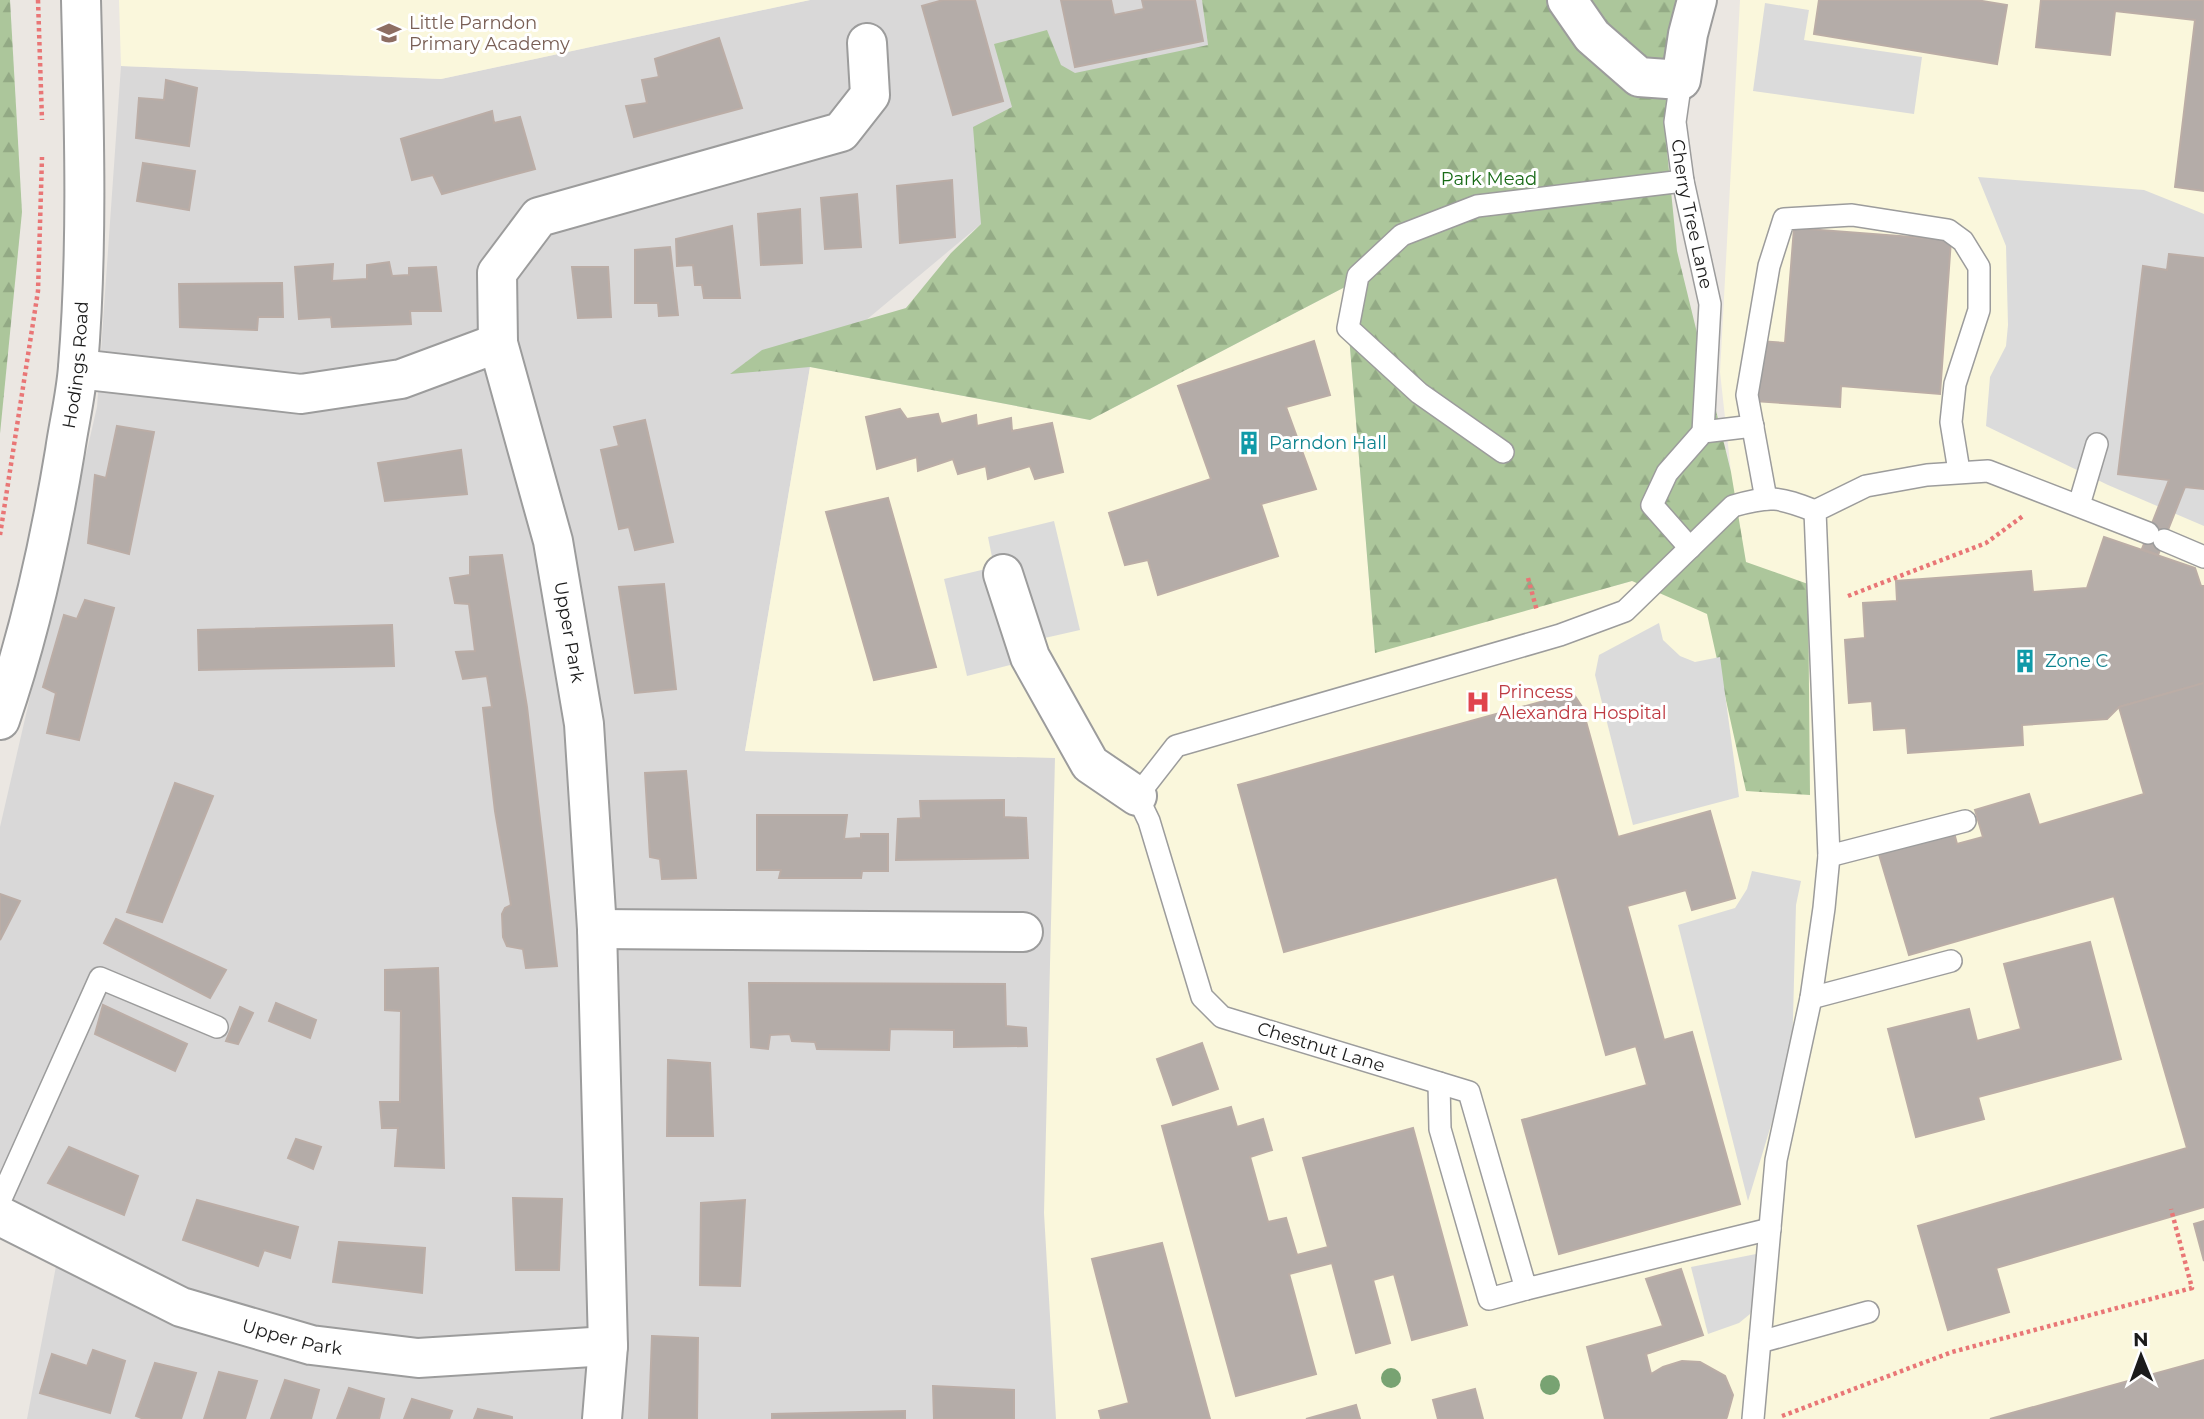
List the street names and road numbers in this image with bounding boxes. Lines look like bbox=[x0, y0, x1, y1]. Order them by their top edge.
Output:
street label: Cherry Tree Lane bbox=[1666, 138, 1717, 291]
street label: Hodings Road bbox=[58, 301, 93, 430]
street label: Upper Park bbox=[549, 580, 589, 685]
street label: Chestnut Lane bbox=[1254, 1017, 1388, 1077]
street label: Upper Park bbox=[239, 1314, 344, 1360]

